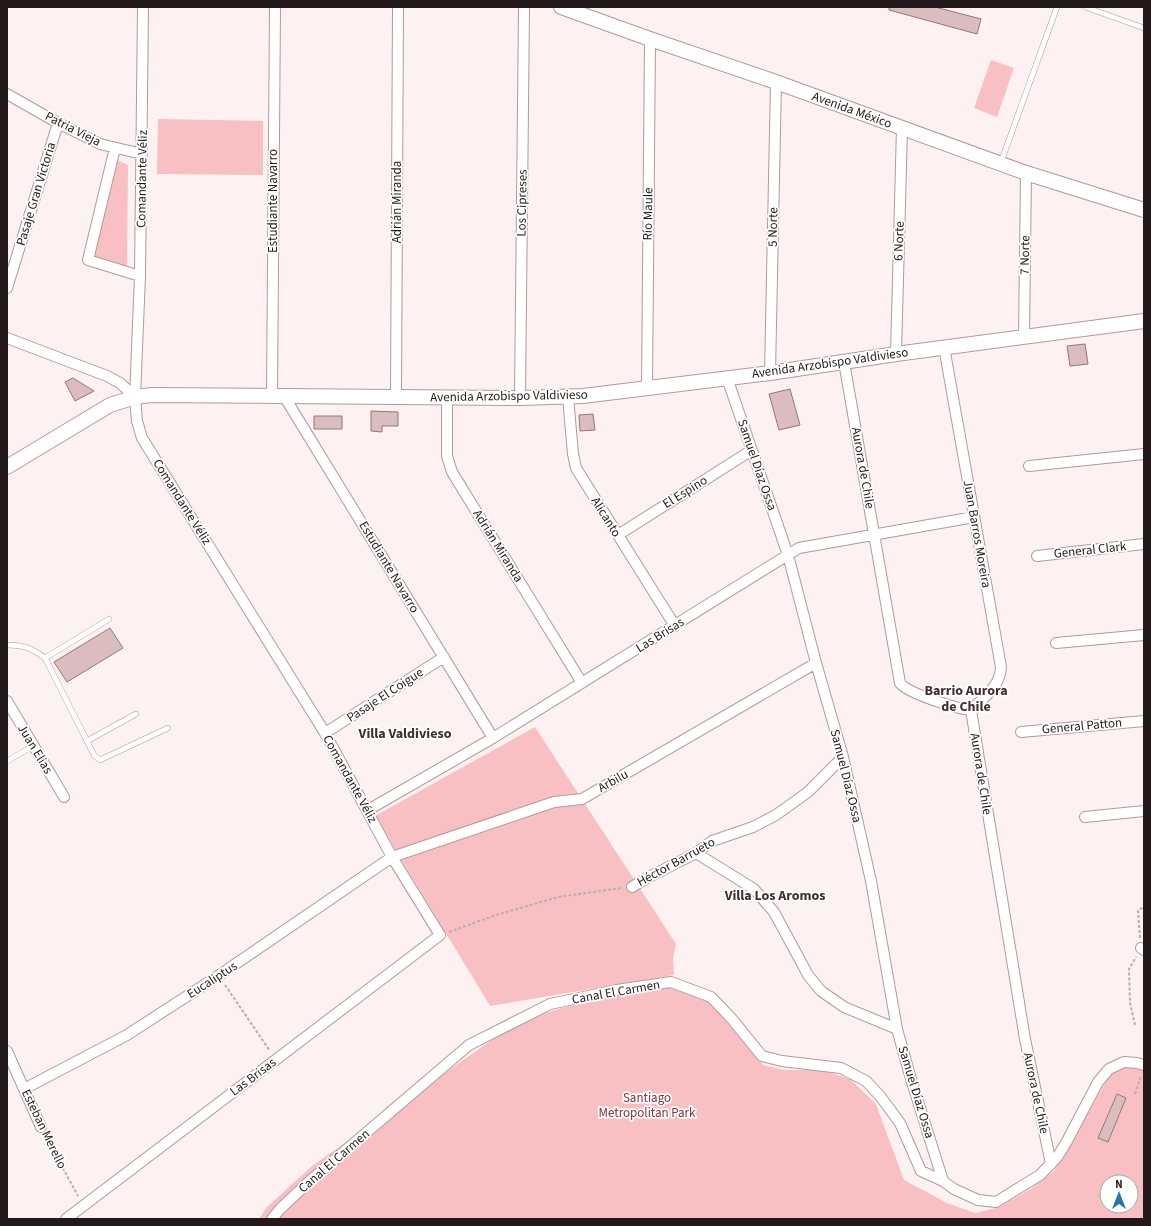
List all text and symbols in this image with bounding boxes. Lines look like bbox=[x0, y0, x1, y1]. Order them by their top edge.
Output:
street label: Avenida México bbox=[810, 87, 894, 133]
street label: Patria Vieja bbox=[42, 107, 104, 151]
street label: Comandante Véliz bbox=[132, 129, 152, 228]
street label: Pasaje Gran Victoria bbox=[12, 140, 60, 248]
street label: Estudiante Navarro bbox=[264, 149, 282, 253]
street label: Adrián Miranda bbox=[388, 161, 406, 243]
street label: Los Cipreses bbox=[512, 169, 532, 237]
street label: Río Maule bbox=[639, 187, 657, 241]
street label: 5 Norte bbox=[764, 207, 782, 247]
street label: 6 Norte bbox=[889, 221, 909, 261]
street label: 7 Norte bbox=[1016, 235, 1034, 275]
street label: Avenida Arzobispo Valdivieso bbox=[751, 343, 909, 383]
street label: Avenida Arzobispo Valdivieso bbox=[430, 386, 588, 406]
street label: Samuel Díaz Ossa bbox=[733, 417, 781, 513]
street label: Aurora de Chile bbox=[847, 426, 879, 510]
street label: Comandante Véliz bbox=[148, 456, 216, 549]
street label: El Espino bbox=[659, 471, 711, 513]
street label: Juan Barros Moreira bbox=[959, 479, 995, 589]
street label: Alicanto bbox=[587, 493, 625, 541]
street label: Adrián Miranda bbox=[469, 506, 527, 586]
street label: Estudiante Navarro bbox=[354, 518, 424, 616]
street label: General Clark bbox=[1053, 537, 1128, 563]
street label: Las Brisas bbox=[632, 613, 688, 657]
street label: Pasaje El Coigue bbox=[343, 663, 427, 727]
district label: Barrio Aurora de Chile bbox=[924, 681, 1008, 717]
street label: General Patton bbox=[1041, 714, 1123, 738]
street label: Juan Elias bbox=[13, 721, 57, 778]
district label: Villa Valdivieso bbox=[358, 724, 452, 744]
street label: Samuel Díaz Ossa bbox=[826, 727, 866, 825]
street label: Comandante Véliz bbox=[318, 732, 382, 827]
street label: Aurora de Chile bbox=[966, 732, 996, 816]
street label: Arbilu bbox=[594, 765, 632, 797]
street label: Héctor Barrueto bbox=[634, 833, 718, 891]
district label: Villa Los Aromos bbox=[724, 886, 825, 906]
street label: Eucaliptus bbox=[183, 957, 241, 1003]
street label: Canal El Carmen bbox=[571, 975, 661, 1009]
street label: Samuel Díaz Ossa bbox=[893, 1044, 939, 1140]
street label: Aurora de Chile bbox=[1019, 1051, 1053, 1135]
street label: Las Brisas bbox=[226, 1053, 280, 1100]
street label: Esteban Merello bbox=[17, 1086, 71, 1172]
park label: Santiago Metropolitan Park bbox=[598, 1089, 696, 1122]
street label: Canal El Carmen bbox=[294, 1125, 374, 1197]
north arrow bbox=[1099, 1174, 1139, 1214]
text: N bbox=[1115, 1177, 1123, 1192]

